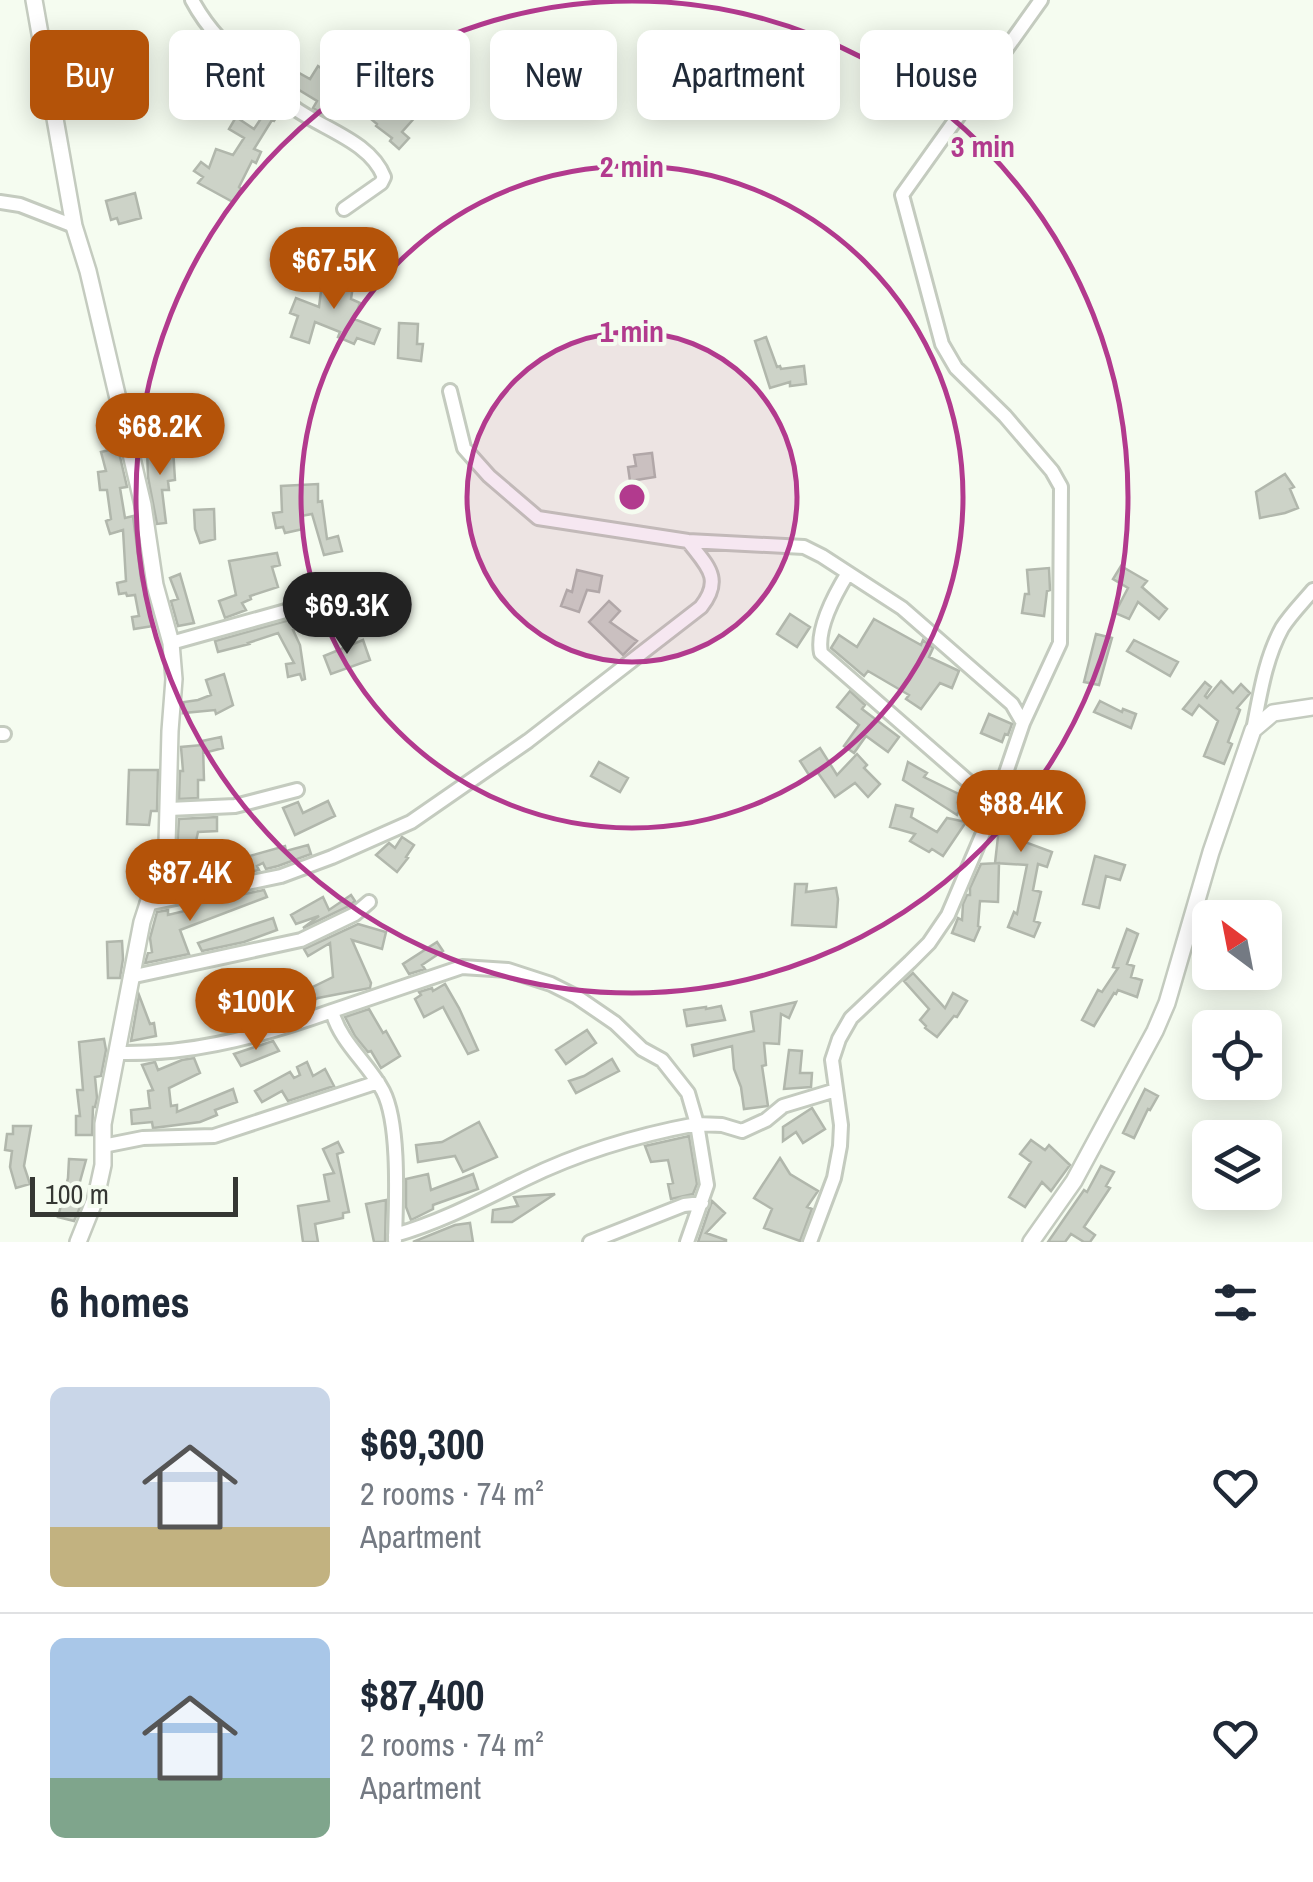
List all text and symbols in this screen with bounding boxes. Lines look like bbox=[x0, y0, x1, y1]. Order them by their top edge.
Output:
chip: Buy bbox=[30, 30, 149, 120]
chip: Rent bbox=[169, 30, 300, 120]
chip: Filters bbox=[320, 30, 470, 120]
chip: New bbox=[490, 30, 617, 120]
chip: Apartment bbox=[637, 30, 840, 120]
chip: House bbox=[860, 30, 1013, 120]
text: 3 min bbox=[951, 126, 1015, 166]
text: 2 min bbox=[600, 146, 664, 186]
pin: $67.5K bbox=[253, 227, 415, 312]
text: $67.5K bbox=[292, 238, 376, 281]
text: 1 min bbox=[600, 311, 664, 351]
pin: $68.2K bbox=[79, 393, 241, 478]
text: $68.2K bbox=[118, 404, 202, 447]
centre of rings bbox=[614, 479, 650, 515]
pin: $69.3K bbox=[266, 572, 428, 657]
text: $69.3K bbox=[305, 583, 389, 626]
pin: $88.4K bbox=[940, 770, 1102, 855]
text: $88.4K bbox=[979, 781, 1063, 824]
pin: $87.4K bbox=[109, 839, 271, 924]
text: $87.4K bbox=[148, 850, 232, 893]
north arrow bbox=[1192, 900, 1282, 990]
map controls bbox=[1192, 900, 1282, 1210]
pin: $100K bbox=[186, 968, 326, 1053]
text: $100K bbox=[217, 979, 295, 1022]
button: locate bbox=[1192, 1010, 1282, 1100]
button: layers bbox=[1192, 1120, 1282, 1210]
scale bar bbox=[30, 1172, 238, 1216]
text: 100 m bbox=[45, 1175, 109, 1213]
text: 6 homes bbox=[50, 1274, 190, 1330]
icon: filters bbox=[1208, 1275, 1263, 1330]
text: $69,300 bbox=[360, 1416, 485, 1472]
icon: home bbox=[130, 1427, 250, 1547]
icon: heart bbox=[1208, 1460, 1263, 1515]
text: 2 rooms · 74 m² bbox=[360, 1472, 544, 1515]
text: Apartment bbox=[360, 1515, 481, 1558]
text: $87,400 bbox=[360, 1667, 485, 1723]
icon: home bbox=[130, 1678, 250, 1798]
icon: heart bbox=[1208, 1711, 1263, 1766]
text: 2 rooms · 74 m² bbox=[360, 1723, 544, 1766]
text: Apartment bbox=[360, 1766, 481, 1809]

